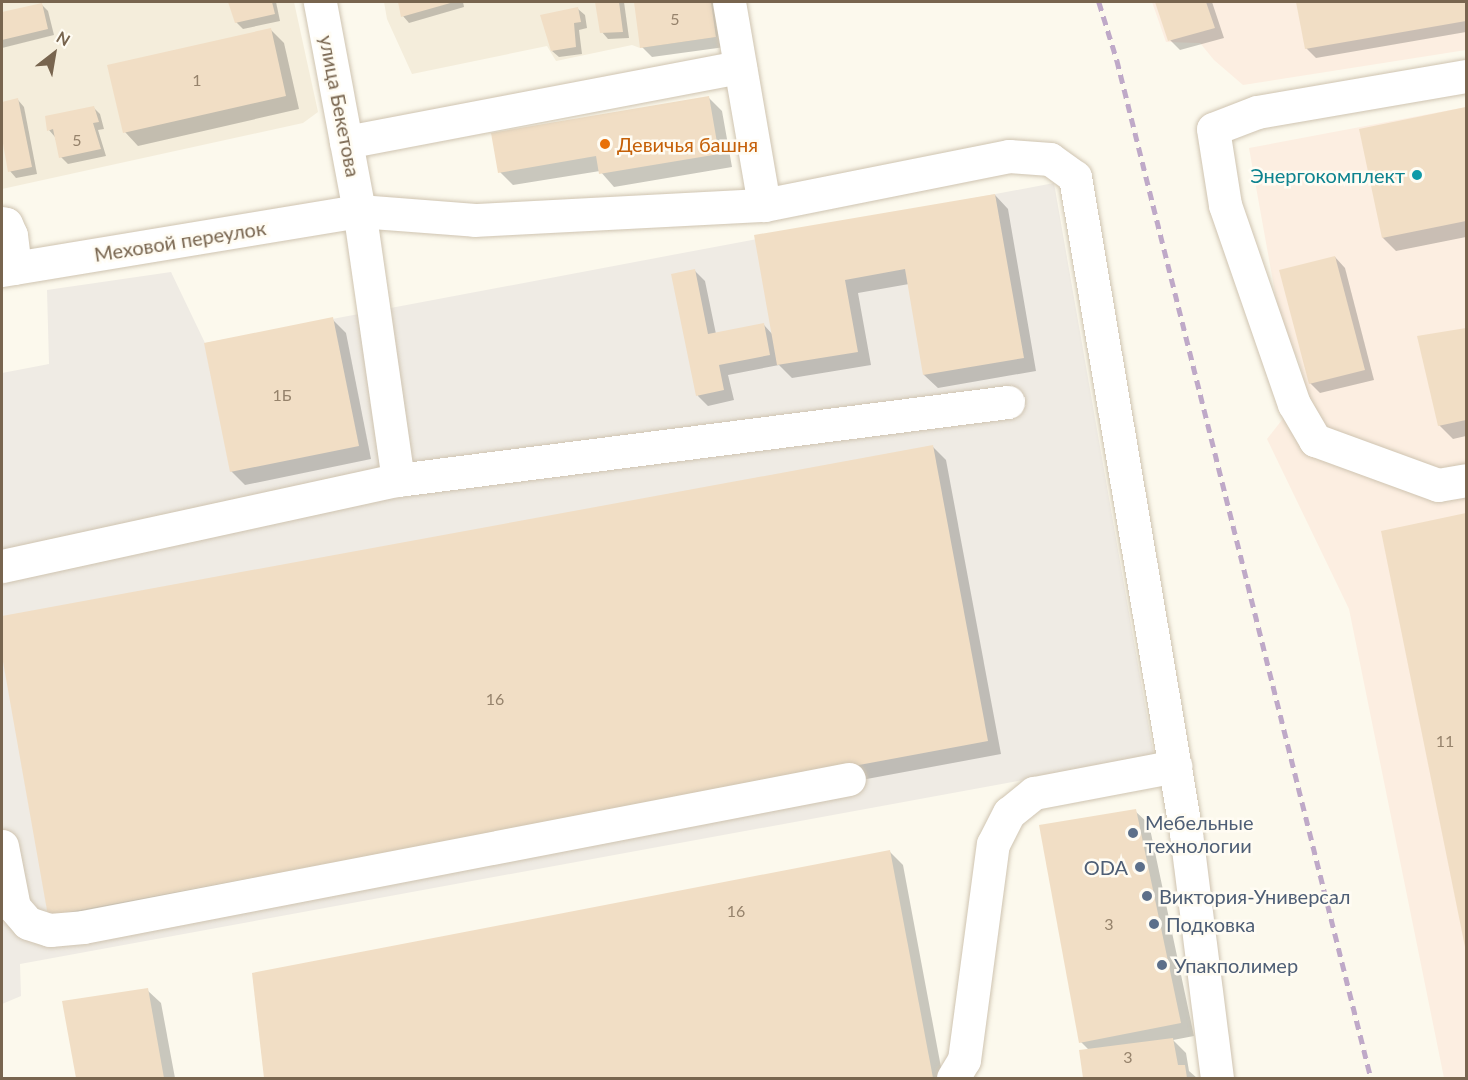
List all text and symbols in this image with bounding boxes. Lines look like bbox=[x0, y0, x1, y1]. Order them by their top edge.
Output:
house number: 5 bbox=[670, 9, 680, 29]
north arrow bbox=[24, 24, 84, 84]
text: N bbox=[53, 27, 74, 49]
street label: улица Бекетова bbox=[314, 33, 366, 179]
house number: 1 bbox=[192, 70, 202, 90]
house number: 5 bbox=[72, 130, 82, 150]
place label: Девичья башня bbox=[617, 132, 758, 156]
marker: Девичья башня bbox=[598, 137, 612, 151]
place label: Энергокомплект bbox=[1250, 163, 1405, 187]
marker: Энергокомплект bbox=[1410, 168, 1424, 182]
street label: Меховой переулок bbox=[92, 216, 268, 266]
house number: 1Б bbox=[272, 385, 292, 405]
house number: 16 bbox=[486, 689, 504, 709]
house number: 11 bbox=[1436, 731, 1454, 751]
place label: Мебельные технологии bbox=[1145, 810, 1254, 857]
marker: Мебельные технологии bbox=[1126, 826, 1140, 840]
place label: ODA bbox=[1084, 855, 1128, 879]
marker: ODA bbox=[1133, 860, 1147, 874]
place label: Виктория-Универсал bbox=[1159, 884, 1351, 908]
marker: Виктория-Универсал bbox=[1140, 889, 1154, 903]
house number: 16 bbox=[727, 901, 745, 921]
place label: Подковка bbox=[1166, 912, 1255, 936]
house number: 3 bbox=[1104, 914, 1114, 934]
marker: Подковка bbox=[1147, 917, 1161, 931]
place label: Упакполимер bbox=[1174, 953, 1298, 977]
marker: Упакполимер bbox=[1155, 958, 1169, 972]
house number: 3 bbox=[1123, 1047, 1133, 1067]

